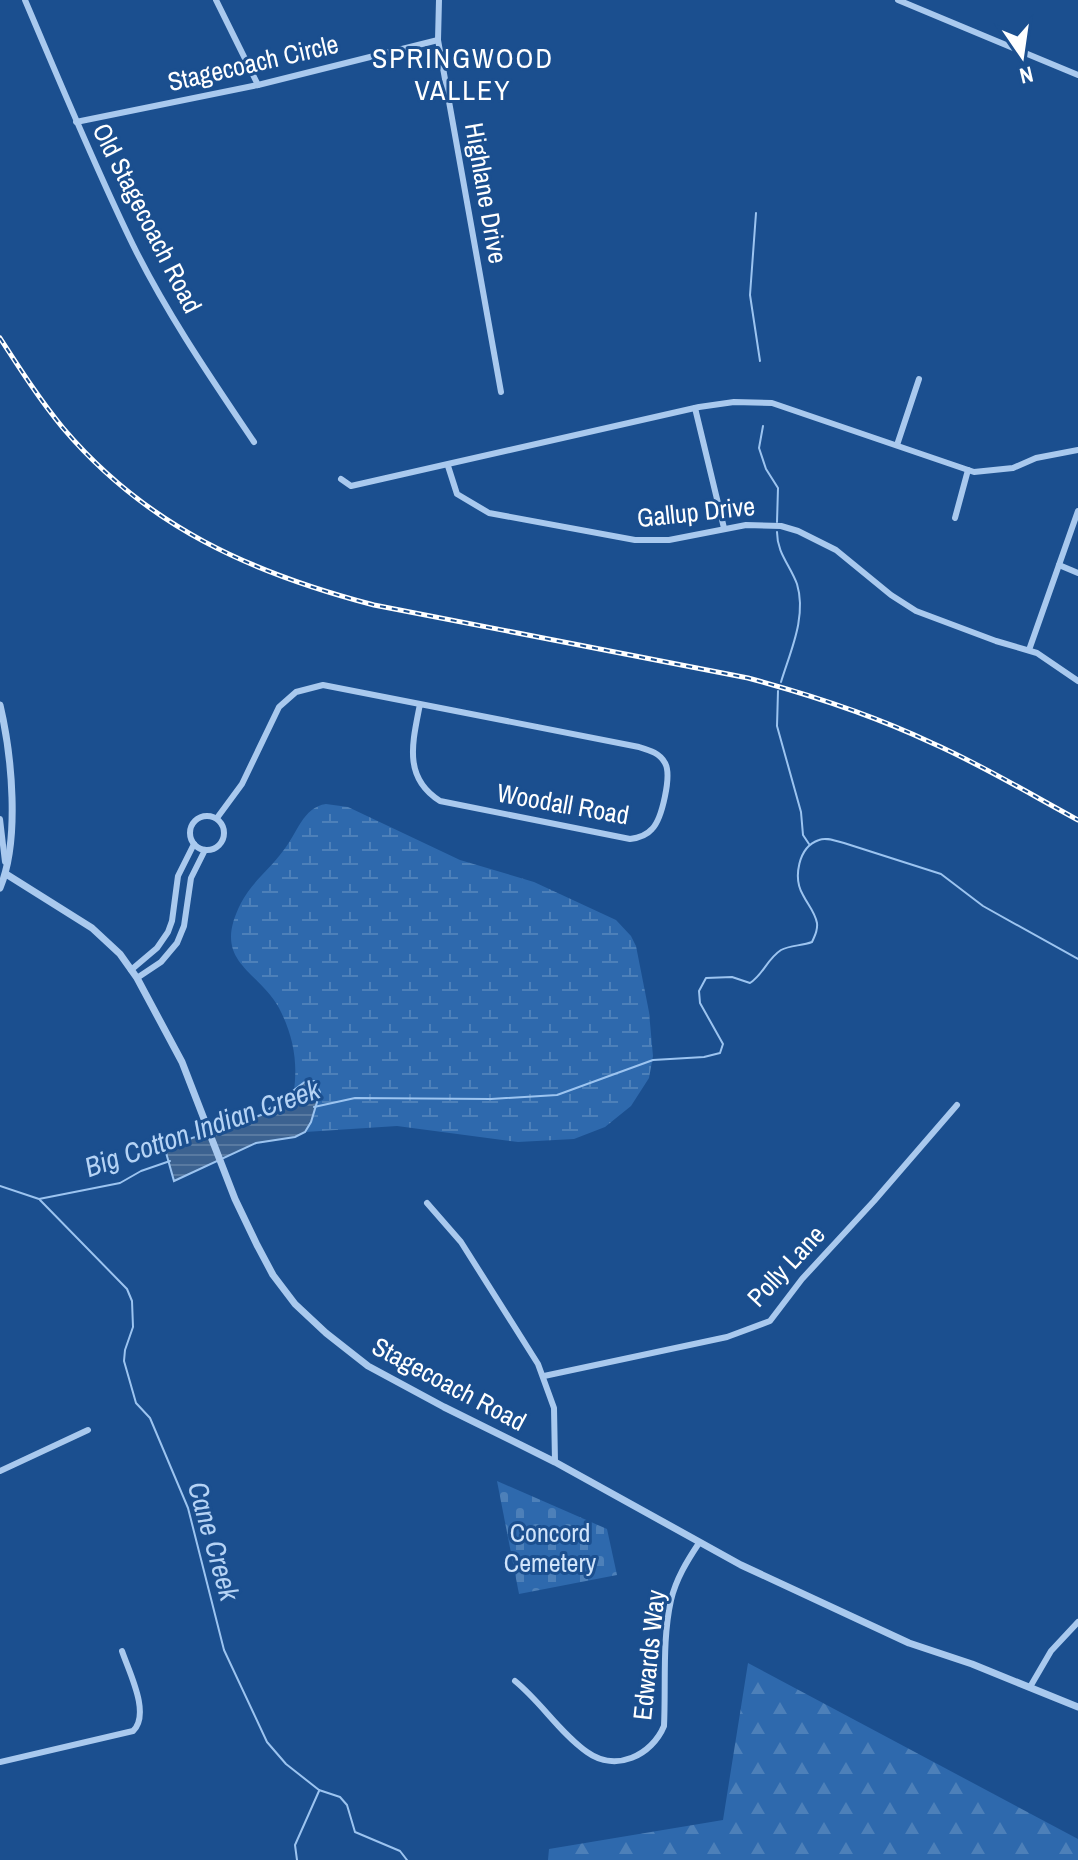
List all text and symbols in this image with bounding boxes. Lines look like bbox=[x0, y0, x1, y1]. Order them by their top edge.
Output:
north arrow bbox=[982, 16, 1062, 96]
street label: Stagecoach Circle bbox=[164, 26, 342, 99]
district label: SPRINGWOOD VALLEY bbox=[372, 39, 554, 109]
text: N bbox=[1017, 59, 1036, 92]
street label: Old Stagecoach Road bbox=[84, 117, 210, 319]
street label: Highlane Drive bbox=[457, 120, 516, 266]
street label: Gallup Drive bbox=[635, 488, 757, 535]
street label: Woodall Road bbox=[494, 775, 632, 832]
water label: Big Cotton Indian Creek bbox=[79, 1069, 326, 1186]
street label: Polly Lane bbox=[739, 1217, 832, 1314]
street label: Stagecoach Road bbox=[366, 1328, 532, 1439]
water label: Cane Creek bbox=[179, 1477, 250, 1607]
park label: Concord Cemetery bbox=[504, 1515, 597, 1580]
street label: Edwards Way bbox=[624, 1588, 673, 1722]

